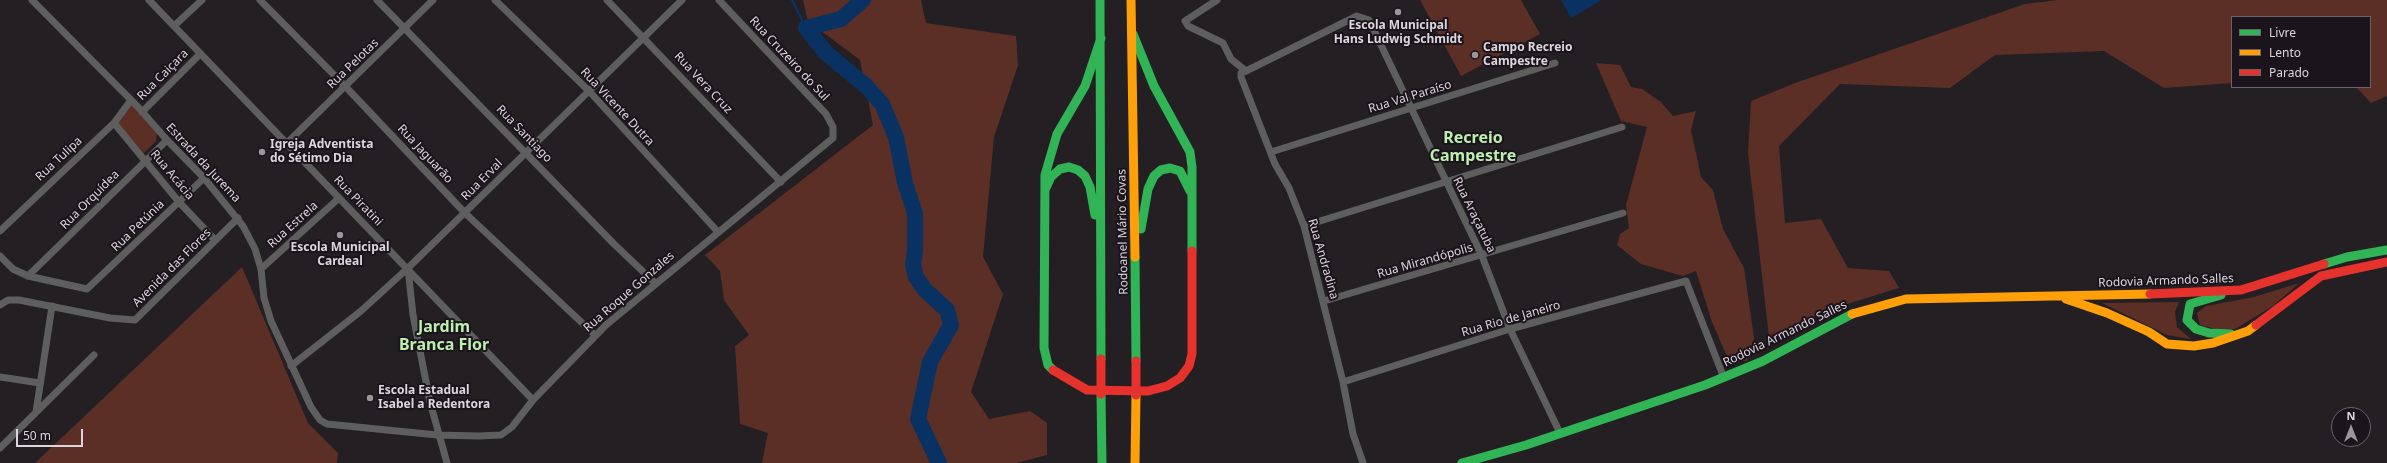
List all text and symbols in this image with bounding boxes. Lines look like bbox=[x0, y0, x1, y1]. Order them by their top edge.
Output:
marker: Escola Municipal Hans Ludwig Schmidt bbox=[1393, 7, 1403, 17]
street label: Rua Cruzeiro do Sul bbox=[746, 14, 832, 104]
legend bbox=[2231, 16, 2371, 88]
place label: Escola Municipal Hans Ludwig Schmidt bbox=[1334, 19, 1462, 47]
text: Livre bbox=[2269, 24, 2296, 41]
street label: Rua Pelotas bbox=[324, 36, 382, 92]
place label: Campo Recreio Campestre bbox=[1483, 41, 1572, 69]
text: Lento bbox=[2269, 44, 2301, 61]
street label: Rua Caiçara bbox=[135, 47, 191, 103]
street label: Rua Vera Cruz bbox=[671, 49, 735, 117]
marker: Campo Recreio Campestre bbox=[1470, 50, 1480, 60]
text: Parado bbox=[2269, 64, 2309, 81]
street label: Rua Vicente Dutra bbox=[577, 65, 657, 149]
street label: Rua Val Paraíso bbox=[1367, 78, 1453, 116]
street label: Rua Santiago bbox=[493, 102, 555, 166]
street label: Estrada da Jurema bbox=[163, 121, 243, 205]
street label: Rua Jaguarão bbox=[394, 122, 456, 186]
district label: Recreio Campestre bbox=[1430, 128, 1516, 166]
street label: Rua Tulipa bbox=[33, 134, 85, 184]
place label: Igreja Adventista do Sétimo Dia bbox=[270, 138, 373, 166]
street label: Rua Acácia bbox=[147, 147, 197, 203]
marker: Igreja Adventista do Sétimo Dia bbox=[257, 147, 267, 157]
street label: Rua Erval bbox=[458, 156, 506, 204]
street label: Rua Orquídea bbox=[57, 167, 123, 233]
street label: Rodoanel Mário Covas bbox=[1115, 169, 1131, 295]
street label: Rua Piratini bbox=[330, 173, 386, 229]
street label: Rua Araçatuba bbox=[1450, 175, 1498, 255]
street label: Rua Petúnia bbox=[109, 197, 167, 255]
street label: Rua Estrela bbox=[265, 199, 321, 251]
street label: Rua Andradina bbox=[1305, 217, 1341, 301]
street label: Avenida das Flores bbox=[130, 226, 214, 310]
marker: Escola Municipal Cardeal bbox=[335, 230, 345, 240]
street label: Rua Mirandópolis bbox=[1376, 240, 1474, 282]
place label: Escola Municipal Cardeal bbox=[291, 241, 389, 269]
street label: Rua Roque Gonzales bbox=[581, 249, 677, 335]
street label: Rodovia Armando Salles bbox=[2098, 271, 2234, 291]
street label: Rua Rio de Janeiro bbox=[1460, 298, 1562, 340]
street label: Rodovia Armando Salles bbox=[1721, 298, 1849, 370]
district label: Jardim Branca Flor bbox=[399, 317, 489, 355]
place label: Escola Estadual Isabel a Redentora bbox=[378, 384, 490, 412]
marker: Escola Estadual Isabel a Redentora bbox=[365, 393, 375, 403]
north arrow bbox=[2331, 407, 2371, 447]
text: N bbox=[2347, 408, 2355, 423]
scale bar bbox=[18, 421, 85, 447]
text: 50 m bbox=[23, 427, 51, 444]

